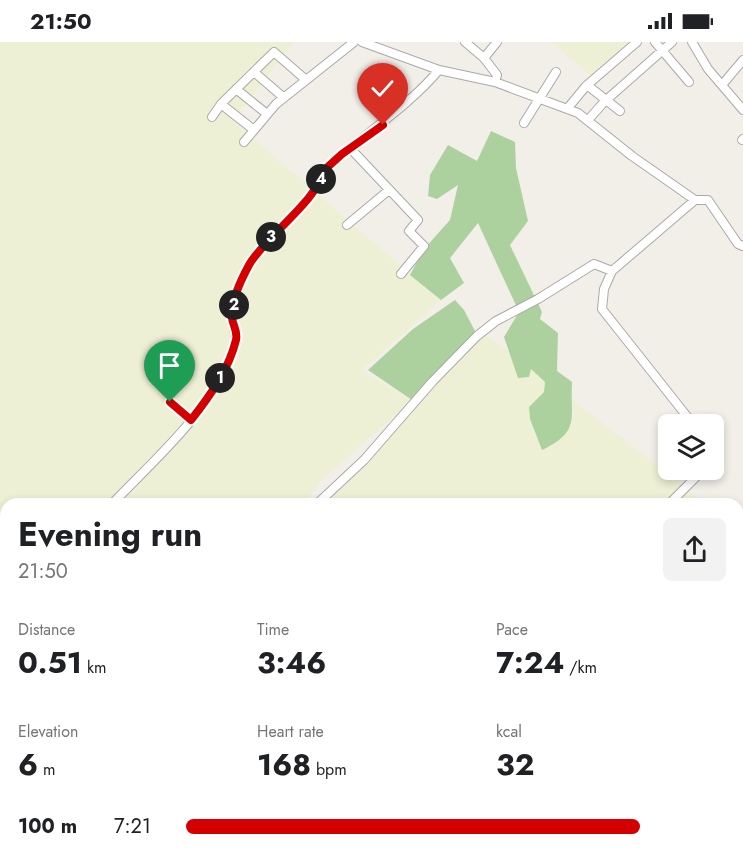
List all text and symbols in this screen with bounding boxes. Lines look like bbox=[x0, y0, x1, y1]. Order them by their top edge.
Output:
text: 21:50 bbox=[30, 5, 91, 37]
pin bbox=[357, 63, 408, 125]
icon: check bbox=[366, 72, 399, 105]
pin: 4 bbox=[306, 164, 336, 194]
text: 4 bbox=[315, 167, 327, 190]
pin: 3 bbox=[256, 222, 286, 252]
text: 3 bbox=[266, 225, 276, 248]
pin: 2 bbox=[219, 290, 249, 320]
text: 2 bbox=[229, 293, 239, 316]
pin bbox=[144, 340, 195, 402]
icon: arrive bbox=[153, 349, 186, 382]
pin: 1 bbox=[205, 363, 235, 393]
text: 1 bbox=[216, 366, 224, 389]
map controls bbox=[658, 414, 724, 480]
button: layers bbox=[658, 414, 724, 480]
text: Evening run bbox=[18, 511, 202, 558]
button: share bbox=[663, 518, 726, 581]
text: 21:50 bbox=[18, 557, 68, 586]
text: Distance bbox=[18, 618, 75, 641]
text: Time bbox=[257, 618, 289, 641]
text: Pace bbox=[496, 618, 528, 641]
text: 0.51 bbox=[18, 641, 82, 684]
text: 3:46 bbox=[257, 641, 326, 684]
text: 7:24 bbox=[496, 641, 564, 684]
text: km bbox=[82, 656, 106, 679]
text: /km bbox=[564, 656, 597, 679]
text: Elevation bbox=[18, 720, 78, 743]
text: Heart rate bbox=[257, 720, 324, 743]
text: kcal bbox=[496, 720, 522, 743]
text: 6 bbox=[18, 743, 38, 786]
text: 168 bbox=[257, 743, 311, 786]
text: 32 bbox=[496, 743, 534, 786]
text: m bbox=[38, 758, 55, 781]
text: bpm bbox=[311, 758, 347, 781]
text: 100 m bbox=[18, 812, 77, 841]
text: 7:21 bbox=[114, 812, 151, 841]

